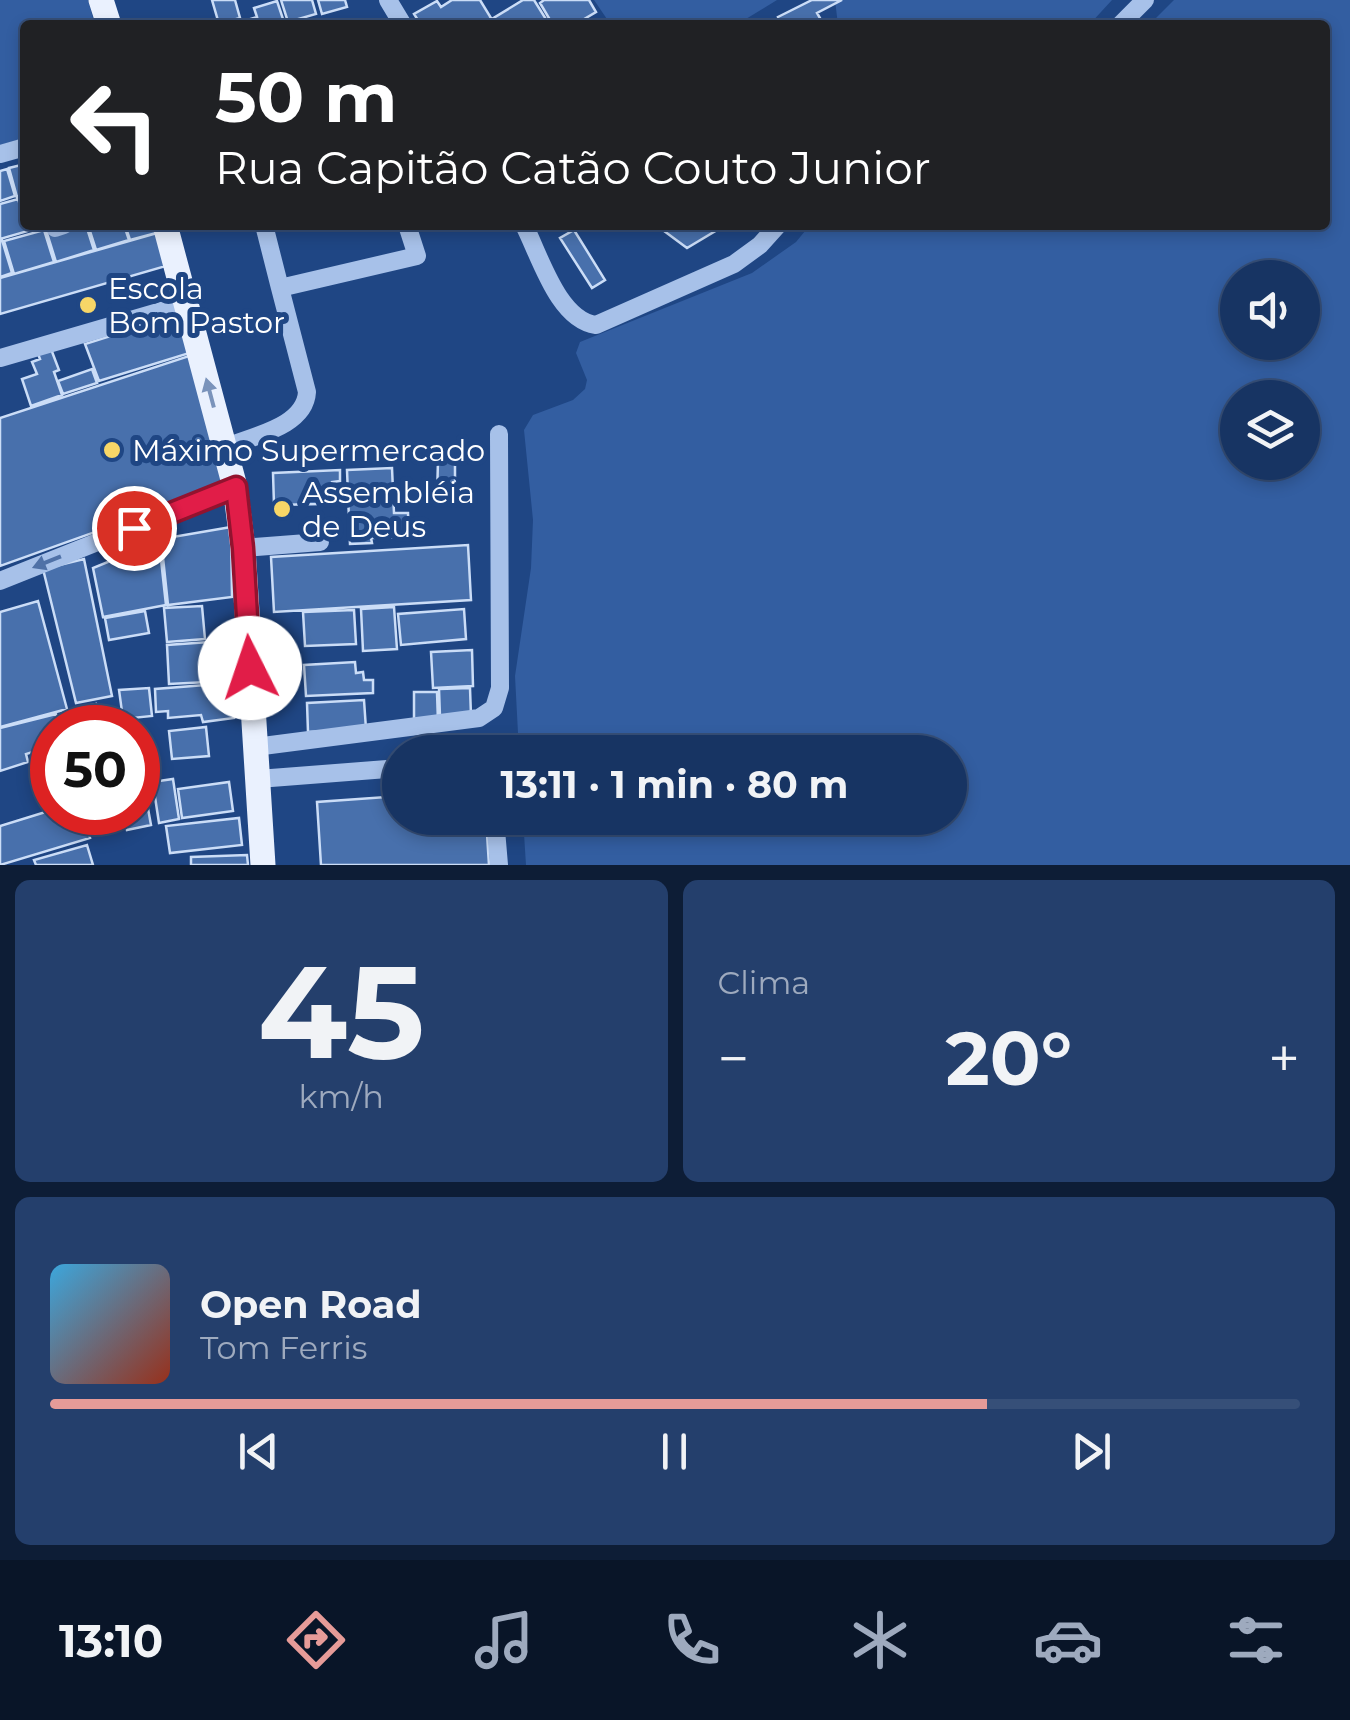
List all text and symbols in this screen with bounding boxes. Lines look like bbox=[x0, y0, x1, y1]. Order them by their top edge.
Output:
text: 50 m bbox=[215, 54, 397, 140]
icon: left bbox=[50, 60, 180, 190]
text: Rua Capitão Catão Couto Junior bbox=[215, 140, 931, 195]
map controls bbox=[1220, 260, 1320, 480]
button: sound bbox=[1220, 260, 1320, 360]
place label: Escola Bom Pastor bbox=[108, 270, 285, 341]
marker: Escola Bom Pastor bbox=[77, 294, 99, 316]
one-way arrow bbox=[201, 377, 217, 408]
button: layers bbox=[1220, 380, 1320, 480]
place label: Máximo Supermercado bbox=[132, 432, 485, 469]
marker: Máximo Supermercado bbox=[101, 439, 123, 461]
place label: Assembléia de Deus bbox=[302, 474, 475, 545]
pin bbox=[92, 486, 177, 571]
marker: Assembléia de Deus bbox=[271, 498, 293, 520]
icon: arrive bbox=[107, 501, 162, 556]
one-way arrow bbox=[32, 555, 62, 571]
position arrow bbox=[198, 616, 302, 720]
speed limit sign: 50 bbox=[30, 705, 160, 835]
text: 13:11 · 1 min · 80 m bbox=[501, 761, 848, 808]
text: 45 bbox=[258, 932, 425, 1091]
text: Clima bbox=[718, 963, 810, 1002]
text: 20° bbox=[945, 1012, 1072, 1104]
text: − bbox=[718, 1025, 749, 1092]
text: + bbox=[1268, 1025, 1300, 1092]
text: km/h bbox=[299, 1077, 384, 1116]
text: Open Road bbox=[200, 1281, 422, 1328]
text: Tom Ferris bbox=[200, 1328, 367, 1367]
icon: previous bbox=[231, 1424, 286, 1479]
icon: pause bbox=[647, 1424, 702, 1479]
icon: next bbox=[1064, 1424, 1119, 1479]
icon: directions bbox=[281, 1605, 351, 1675]
icon: music bbox=[469, 1605, 539, 1675]
icon: phone bbox=[657, 1605, 727, 1675]
icon: climate bbox=[845, 1605, 915, 1675]
icon: car bbox=[1033, 1605, 1103, 1675]
icon: filters bbox=[1221, 1605, 1291, 1675]
text: 13:10 bbox=[59, 1613, 163, 1668]

